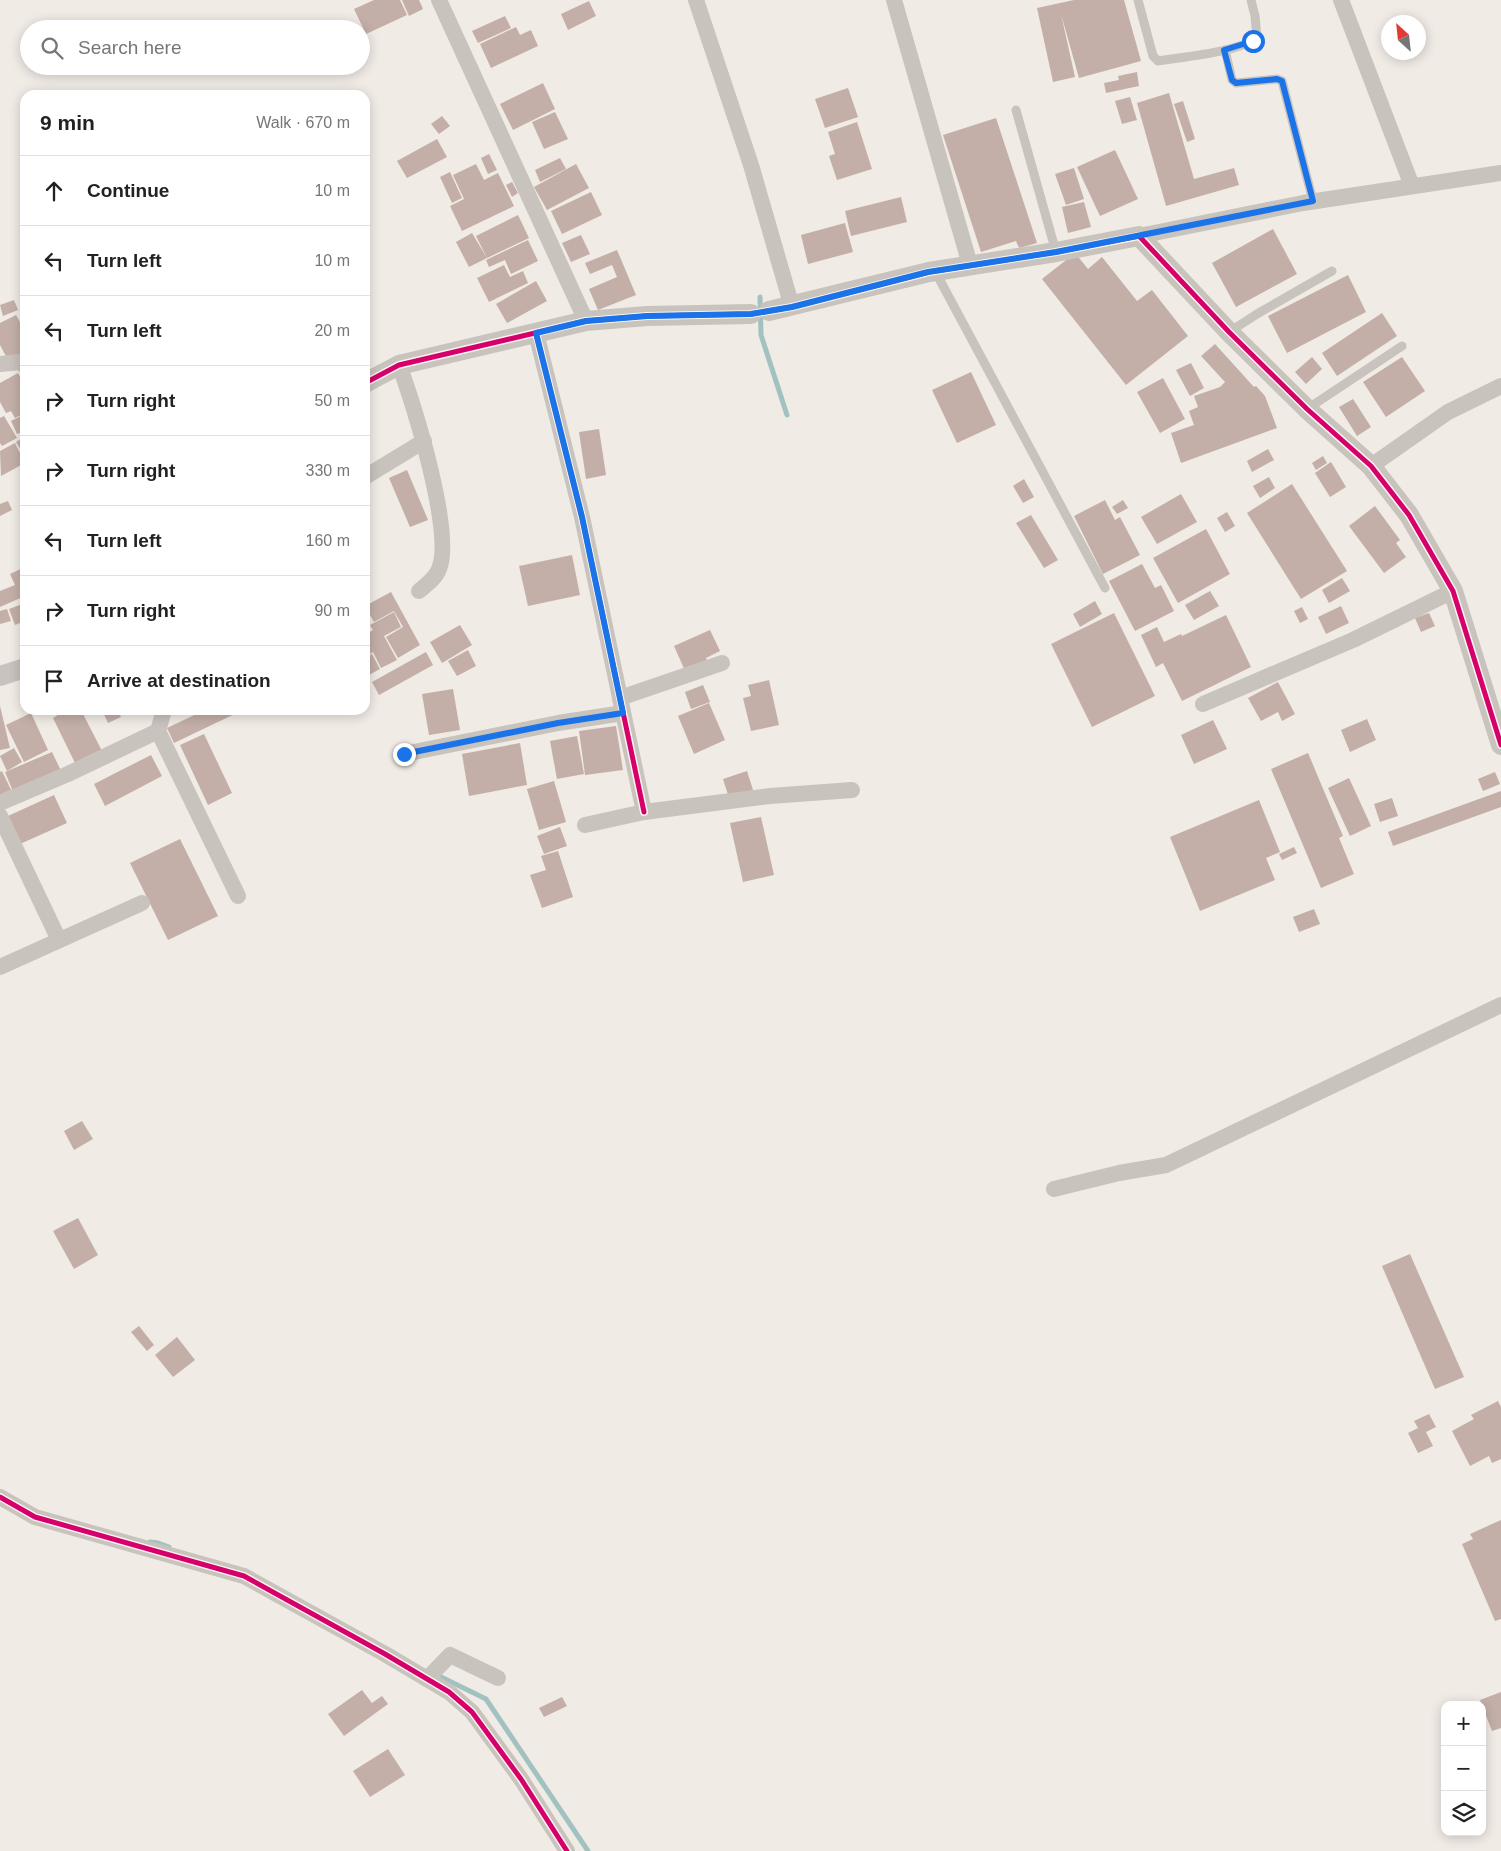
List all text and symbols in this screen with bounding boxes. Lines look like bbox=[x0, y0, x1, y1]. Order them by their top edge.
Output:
north arrow bbox=[1381, 15, 1426, 60]
search box bbox=[20, 20, 370, 75]
route start bbox=[1242, 30, 1265, 53]
icon: search bbox=[38, 34, 66, 62]
text: Search here bbox=[78, 37, 182, 58]
text: 9 min bbox=[40, 111, 95, 134]
text: Walk · 670 m bbox=[256, 114, 350, 131]
icon: ahead bbox=[40, 177, 68, 205]
text: Continue bbox=[87, 180, 169, 201]
text: 10 m bbox=[314, 182, 350, 199]
icon: left bbox=[40, 247, 68, 275]
text: Turn left bbox=[87, 250, 162, 271]
text: 10 m bbox=[314, 252, 350, 269]
icon: left bbox=[40, 317, 68, 345]
text: Turn left bbox=[87, 320, 162, 341]
text: 20 m bbox=[314, 322, 350, 339]
icon: right bbox=[40, 387, 68, 415]
text: Turn right bbox=[87, 390, 175, 411]
text: 50 m bbox=[314, 392, 350, 409]
icon: right bbox=[40, 457, 68, 485]
text: Turn right bbox=[87, 460, 175, 481]
text: 330 m bbox=[306, 462, 350, 479]
icon: left bbox=[40, 527, 68, 555]
text: Turn left bbox=[87, 530, 162, 551]
text: 160 m bbox=[306, 532, 350, 549]
icon: right bbox=[40, 597, 68, 625]
text: Turn right bbox=[87, 600, 175, 621]
text: 90 m bbox=[314, 602, 350, 619]
icon: arrive bbox=[40, 667, 68, 695]
text: Arrive at destination bbox=[87, 670, 271, 691]
route end bbox=[393, 743, 416, 766]
map controls bbox=[1441, 1701, 1486, 1836]
button: + bbox=[1441, 1701, 1486, 1746]
button: − bbox=[1441, 1746, 1486, 1791]
button: layers bbox=[1441, 1791, 1486, 1836]

